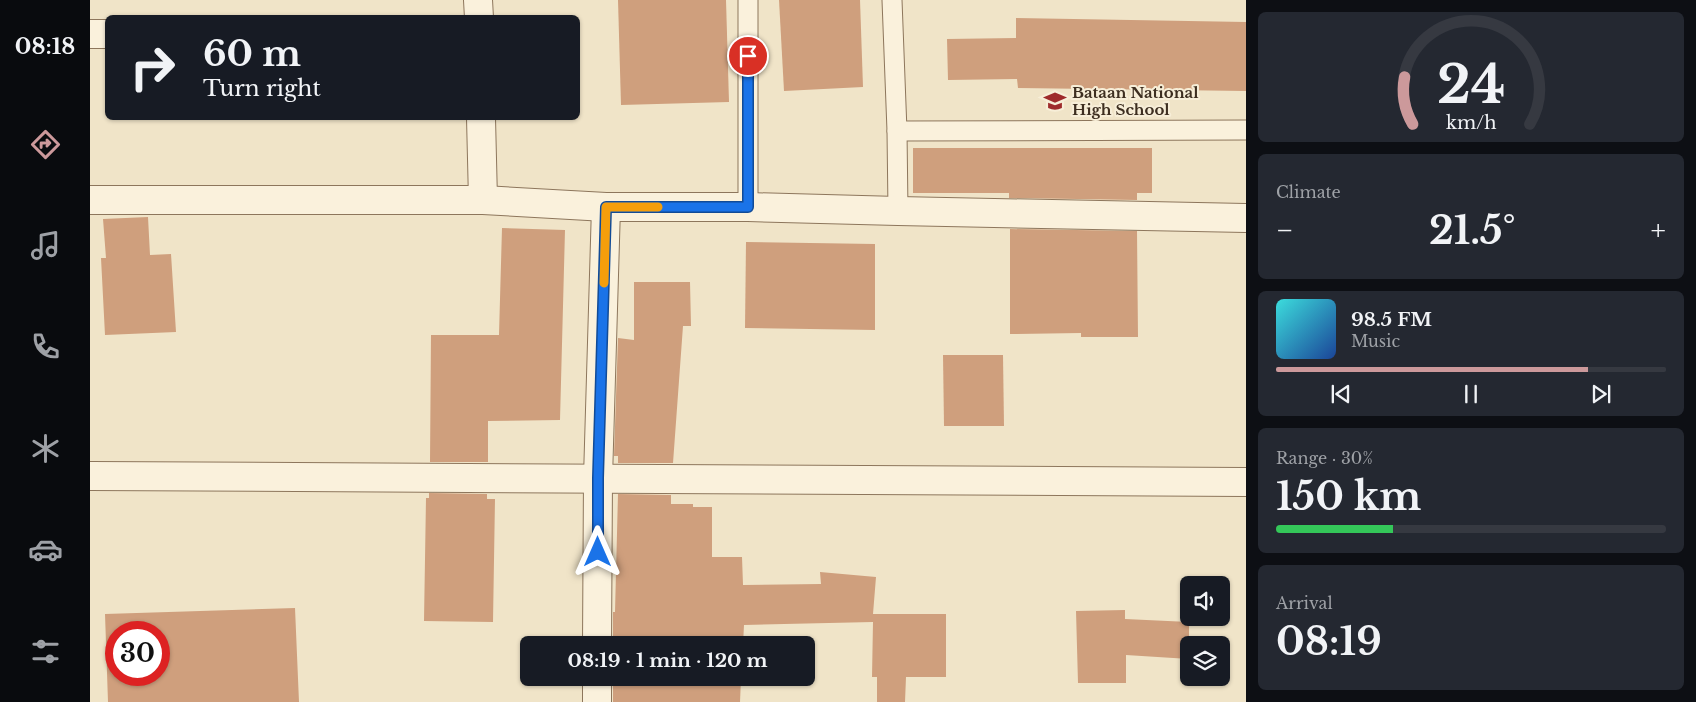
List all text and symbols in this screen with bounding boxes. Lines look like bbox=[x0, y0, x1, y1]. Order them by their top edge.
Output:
text: 60 m bbox=[203, 32, 301, 75]
text: 08:18 bbox=[15, 33, 75, 60]
icon: right bbox=[120, 35, 185, 100]
pin bbox=[727, 35, 769, 77]
icon: arrive bbox=[734, 42, 762, 70]
text: 24 bbox=[1437, 53, 1505, 117]
text: Turn right bbox=[203, 75, 321, 102]
place label: Bataan National High School bbox=[1072, 83, 1199, 119]
school or university icon: Bataan National High School bbox=[1042, 88, 1068, 114]
text: km/h bbox=[1446, 112, 1496, 134]
icon: directions bbox=[28, 127, 63, 162]
text: Climate bbox=[1276, 182, 1341, 202]
text: 21.5° bbox=[1429, 207, 1515, 254]
text: − bbox=[1276, 213, 1294, 248]
text: + bbox=[1651, 213, 1666, 248]
icon: music bbox=[28, 228, 63, 263]
text: 98.5 FM bbox=[1351, 308, 1432, 331]
icon: phone bbox=[28, 329, 63, 364]
text: Music bbox=[1351, 331, 1400, 351]
icon: previous bbox=[1327, 380, 1355, 408]
icon: pause bbox=[1457, 380, 1485, 408]
icon: next bbox=[1587, 380, 1615, 408]
icon: climate bbox=[28, 431, 63, 466]
text: Range · 30% bbox=[1276, 448, 1373, 468]
text: 150 km bbox=[1276, 473, 1421, 520]
position arrow bbox=[571, 525, 623, 577]
icon: car bbox=[28, 532, 63, 567]
map controls bbox=[1180, 576, 1230, 686]
button: sound bbox=[1180, 576, 1230, 626]
text: Arrival bbox=[1276, 593, 1333, 613]
text: 08:19 bbox=[1276, 618, 1382, 665]
speed limit sign: 30 bbox=[105, 621, 170, 686]
icon: filters bbox=[28, 634, 63, 669]
button: layers bbox=[1180, 636, 1230, 686]
text: 08:19 · 1 min · 120 m bbox=[568, 649, 767, 672]

